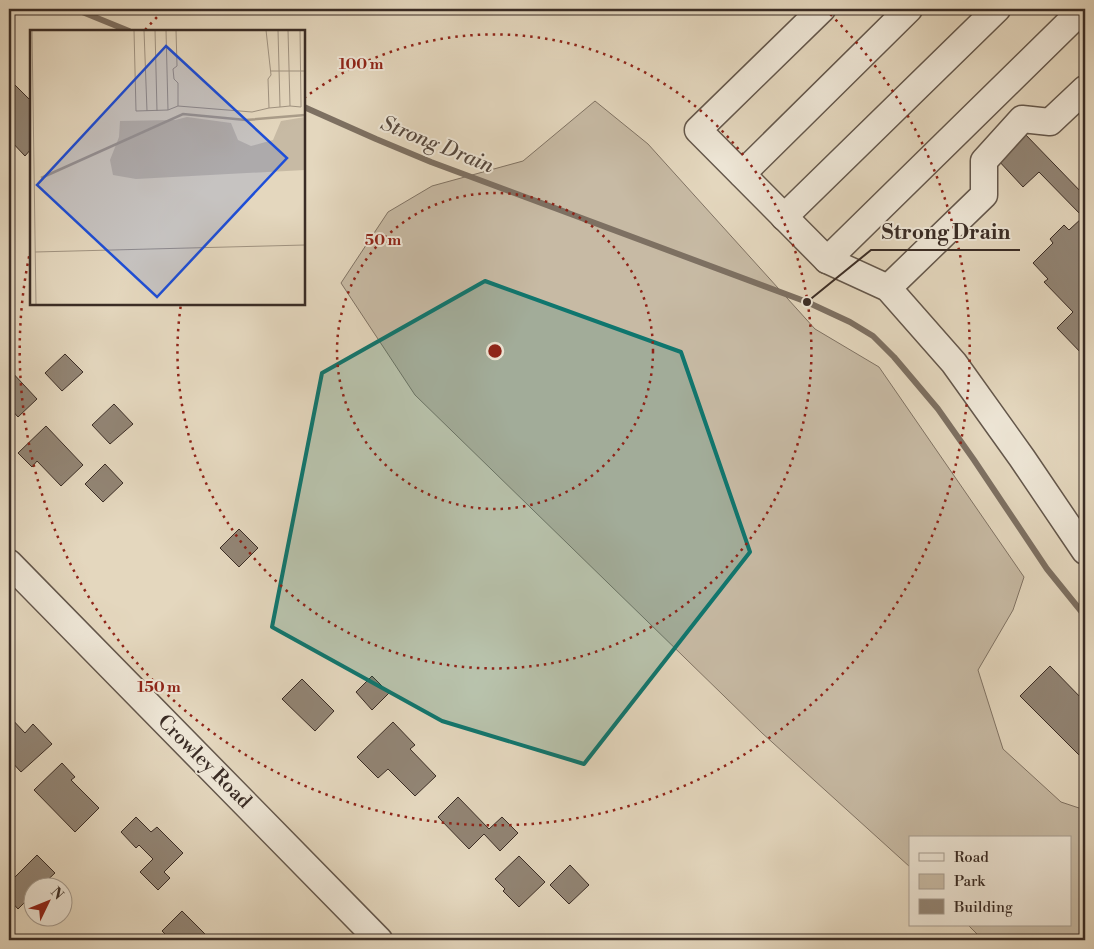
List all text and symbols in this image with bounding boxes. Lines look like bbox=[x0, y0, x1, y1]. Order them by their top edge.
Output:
inset map bbox=[30, 30, 305, 305]
text: 100 m bbox=[339, 55, 384, 74]
water label: Strong Drain bbox=[377, 111, 498, 180]
callout: Strong Drain bbox=[871, 214, 1020, 250]
text: Strong Drain bbox=[882, 220, 1010, 246]
text: 50 m bbox=[365, 231, 401, 250]
centre of rings bbox=[486, 342, 504, 360]
text: 150 m bbox=[137, 678, 181, 697]
street label: Crowley Road bbox=[152, 710, 257, 815]
legend bbox=[909, 836, 1072, 926]
text: Road bbox=[954, 848, 989, 867]
text: Park bbox=[954, 872, 986, 891]
north arrow bbox=[22, 876, 72, 926]
text: N bbox=[46, 884, 67, 904]
text: Building bbox=[953, 898, 1013, 917]

